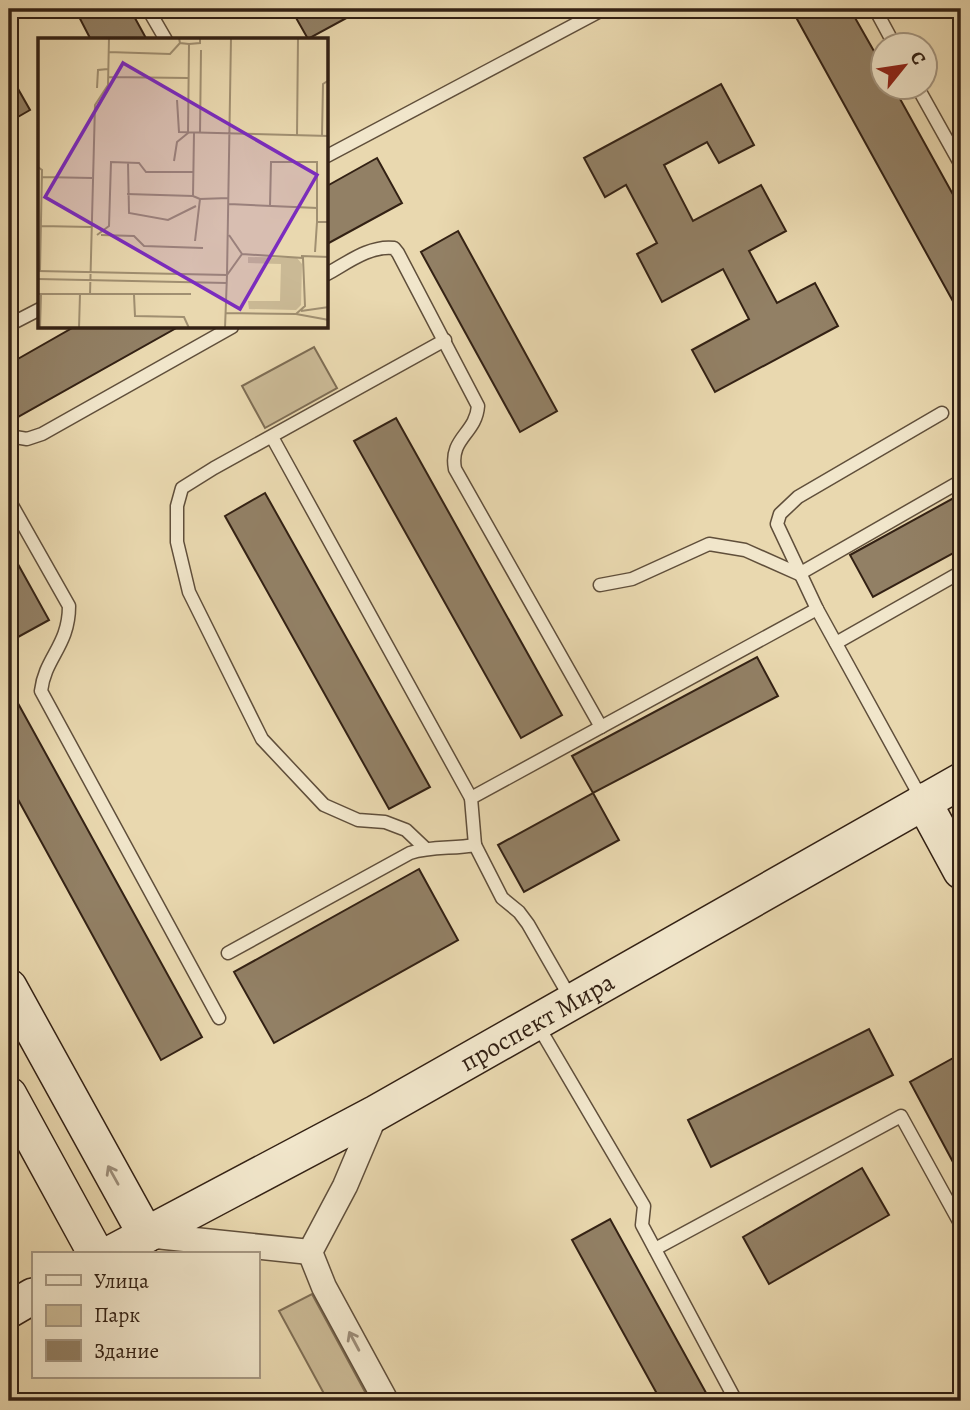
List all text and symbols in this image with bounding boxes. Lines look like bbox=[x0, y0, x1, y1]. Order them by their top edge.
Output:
north arrow bbox=[869, 32, 939, 102]
inset map bbox=[38, 38, 329, 329]
text: С bbox=[904, 46, 932, 70]
street label: проспект Мира bbox=[453, 964, 620, 1079]
one-way arrow bbox=[106, 1166, 120, 1186]
legend bbox=[32, 1252, 259, 1378]
text: Улица bbox=[94, 1267, 149, 1295]
text: Парк bbox=[94, 1301, 140, 1329]
one-way arrow bbox=[347, 1331, 360, 1352]
text: Здание bbox=[94, 1337, 159, 1365]

